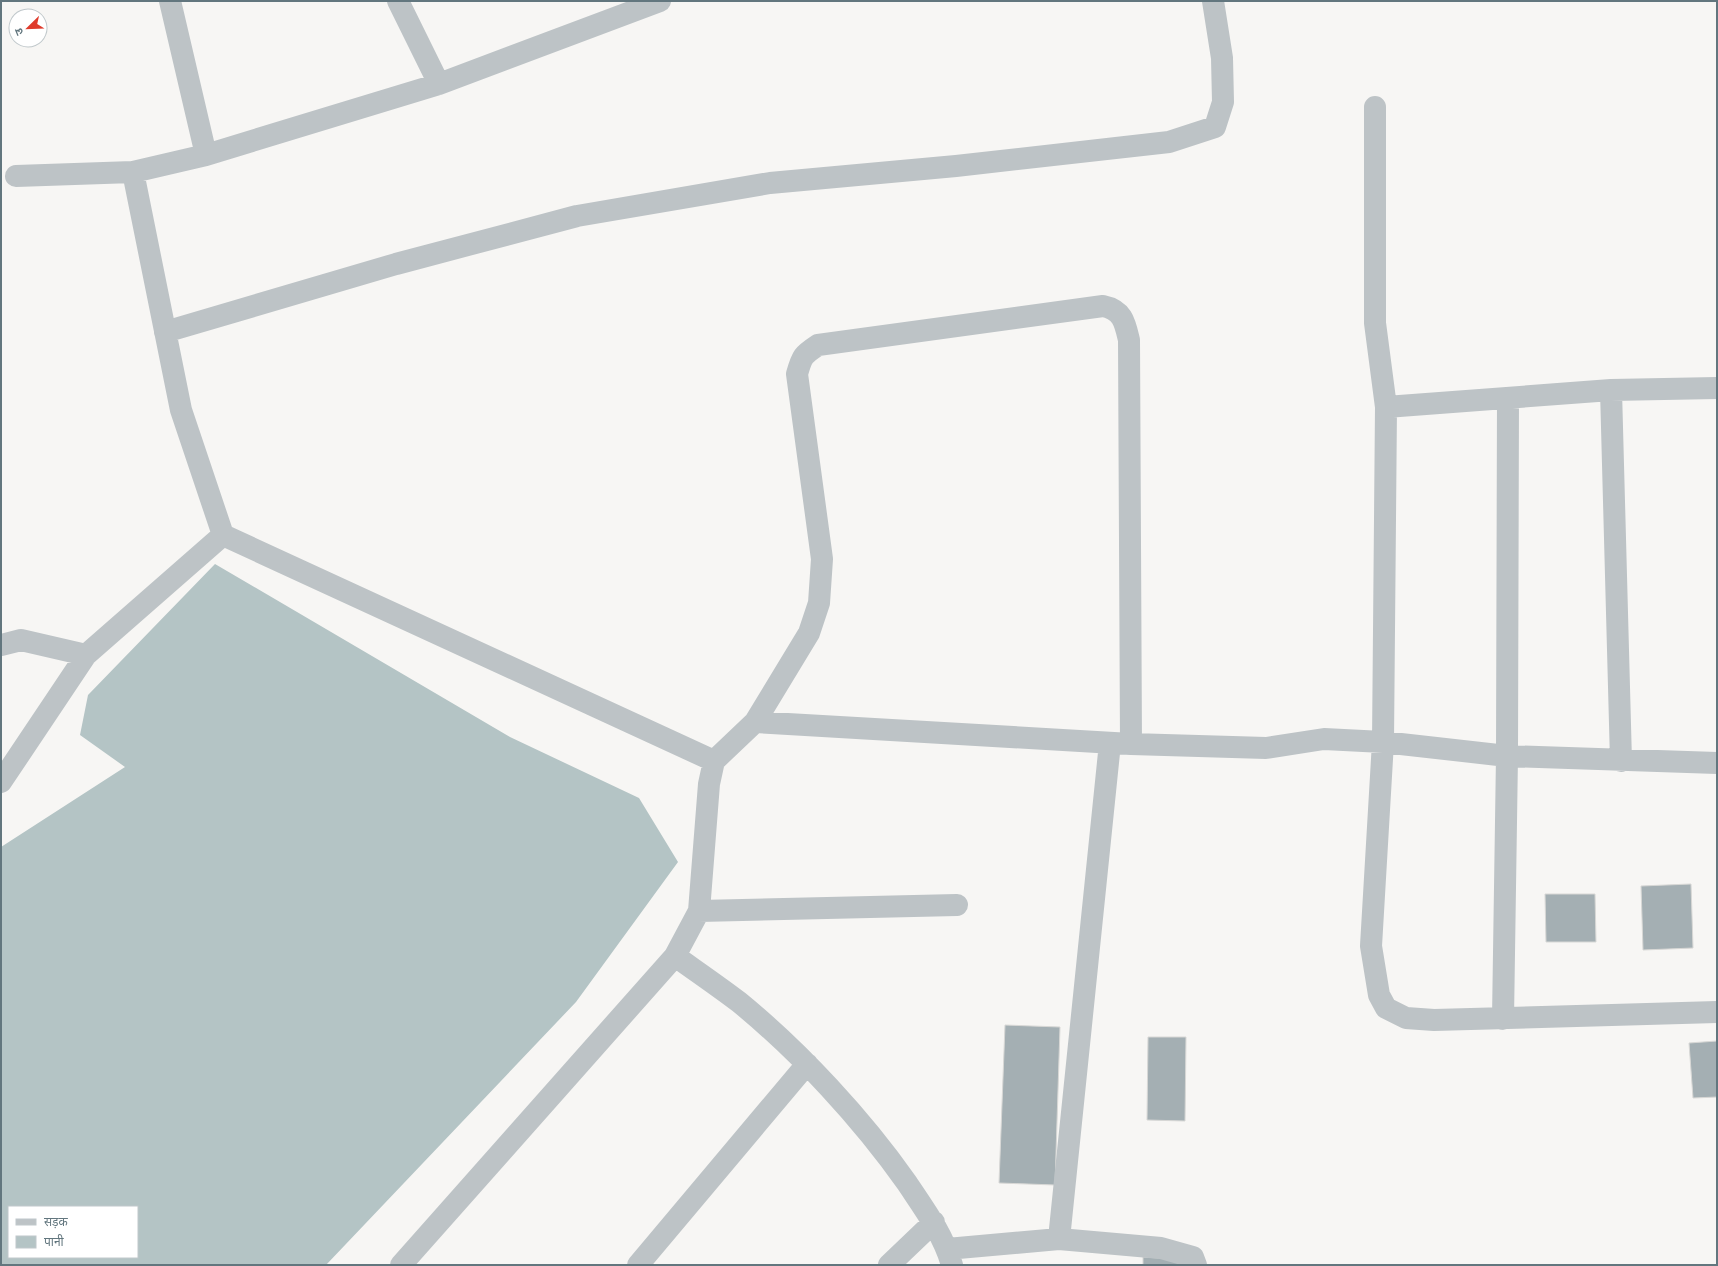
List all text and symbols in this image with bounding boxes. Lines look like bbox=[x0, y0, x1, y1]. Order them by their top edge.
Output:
north arrow bbox=[8, 8, 48, 48]
text: उ bbox=[12, 26, 26, 37]
legend bbox=[8, 1206, 138, 1258]
text: सड़क bbox=[44, 1215, 69, 1229]
text: पानी bbox=[44, 1234, 65, 1249]

